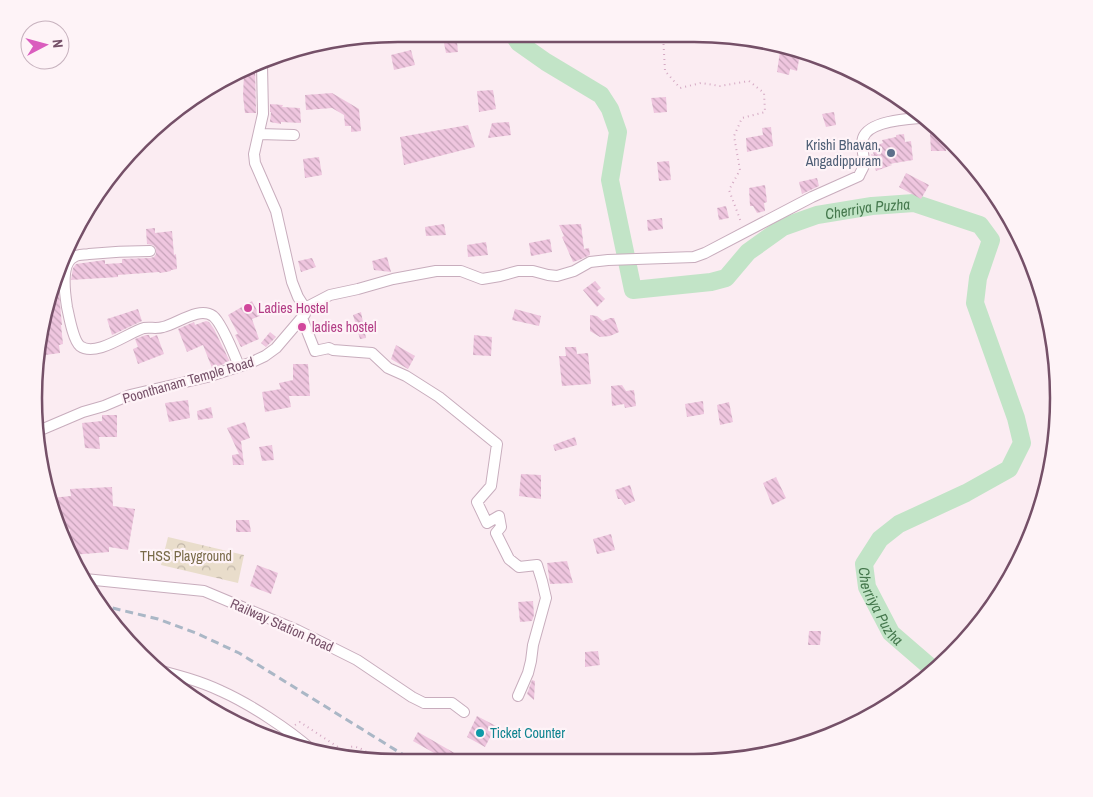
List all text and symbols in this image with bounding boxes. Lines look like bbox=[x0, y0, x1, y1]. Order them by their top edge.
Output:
north arrow bbox=[20, 20, 70, 70]
text: N bbox=[49, 39, 67, 49]
place label: Krishi Bhavan, Angadippuram bbox=[805, 136, 881, 170]
marker: Krishi Bhavan, Angadippuram bbox=[885, 147, 897, 159]
water label: Cherriya Puzha bbox=[823, 193, 911, 224]
place label: Ladies Hostel bbox=[258, 299, 328, 317]
marker: Ladies Hostel bbox=[242, 302, 254, 314]
place label: ladies hostel bbox=[312, 318, 376, 336]
marker: ladies hostel bbox=[296, 321, 308, 333]
street label: Poonthanam Temple Road bbox=[120, 353, 256, 407]
park label: THSS Playground bbox=[140, 547, 232, 565]
water label: Cherriya Puzha bbox=[854, 566, 908, 650]
street label: Railway Station Road bbox=[228, 594, 336, 656]
place label: Ticket Counter bbox=[490, 724, 565, 742]
marker: Ticket Counter bbox=[474, 727, 486, 739]

